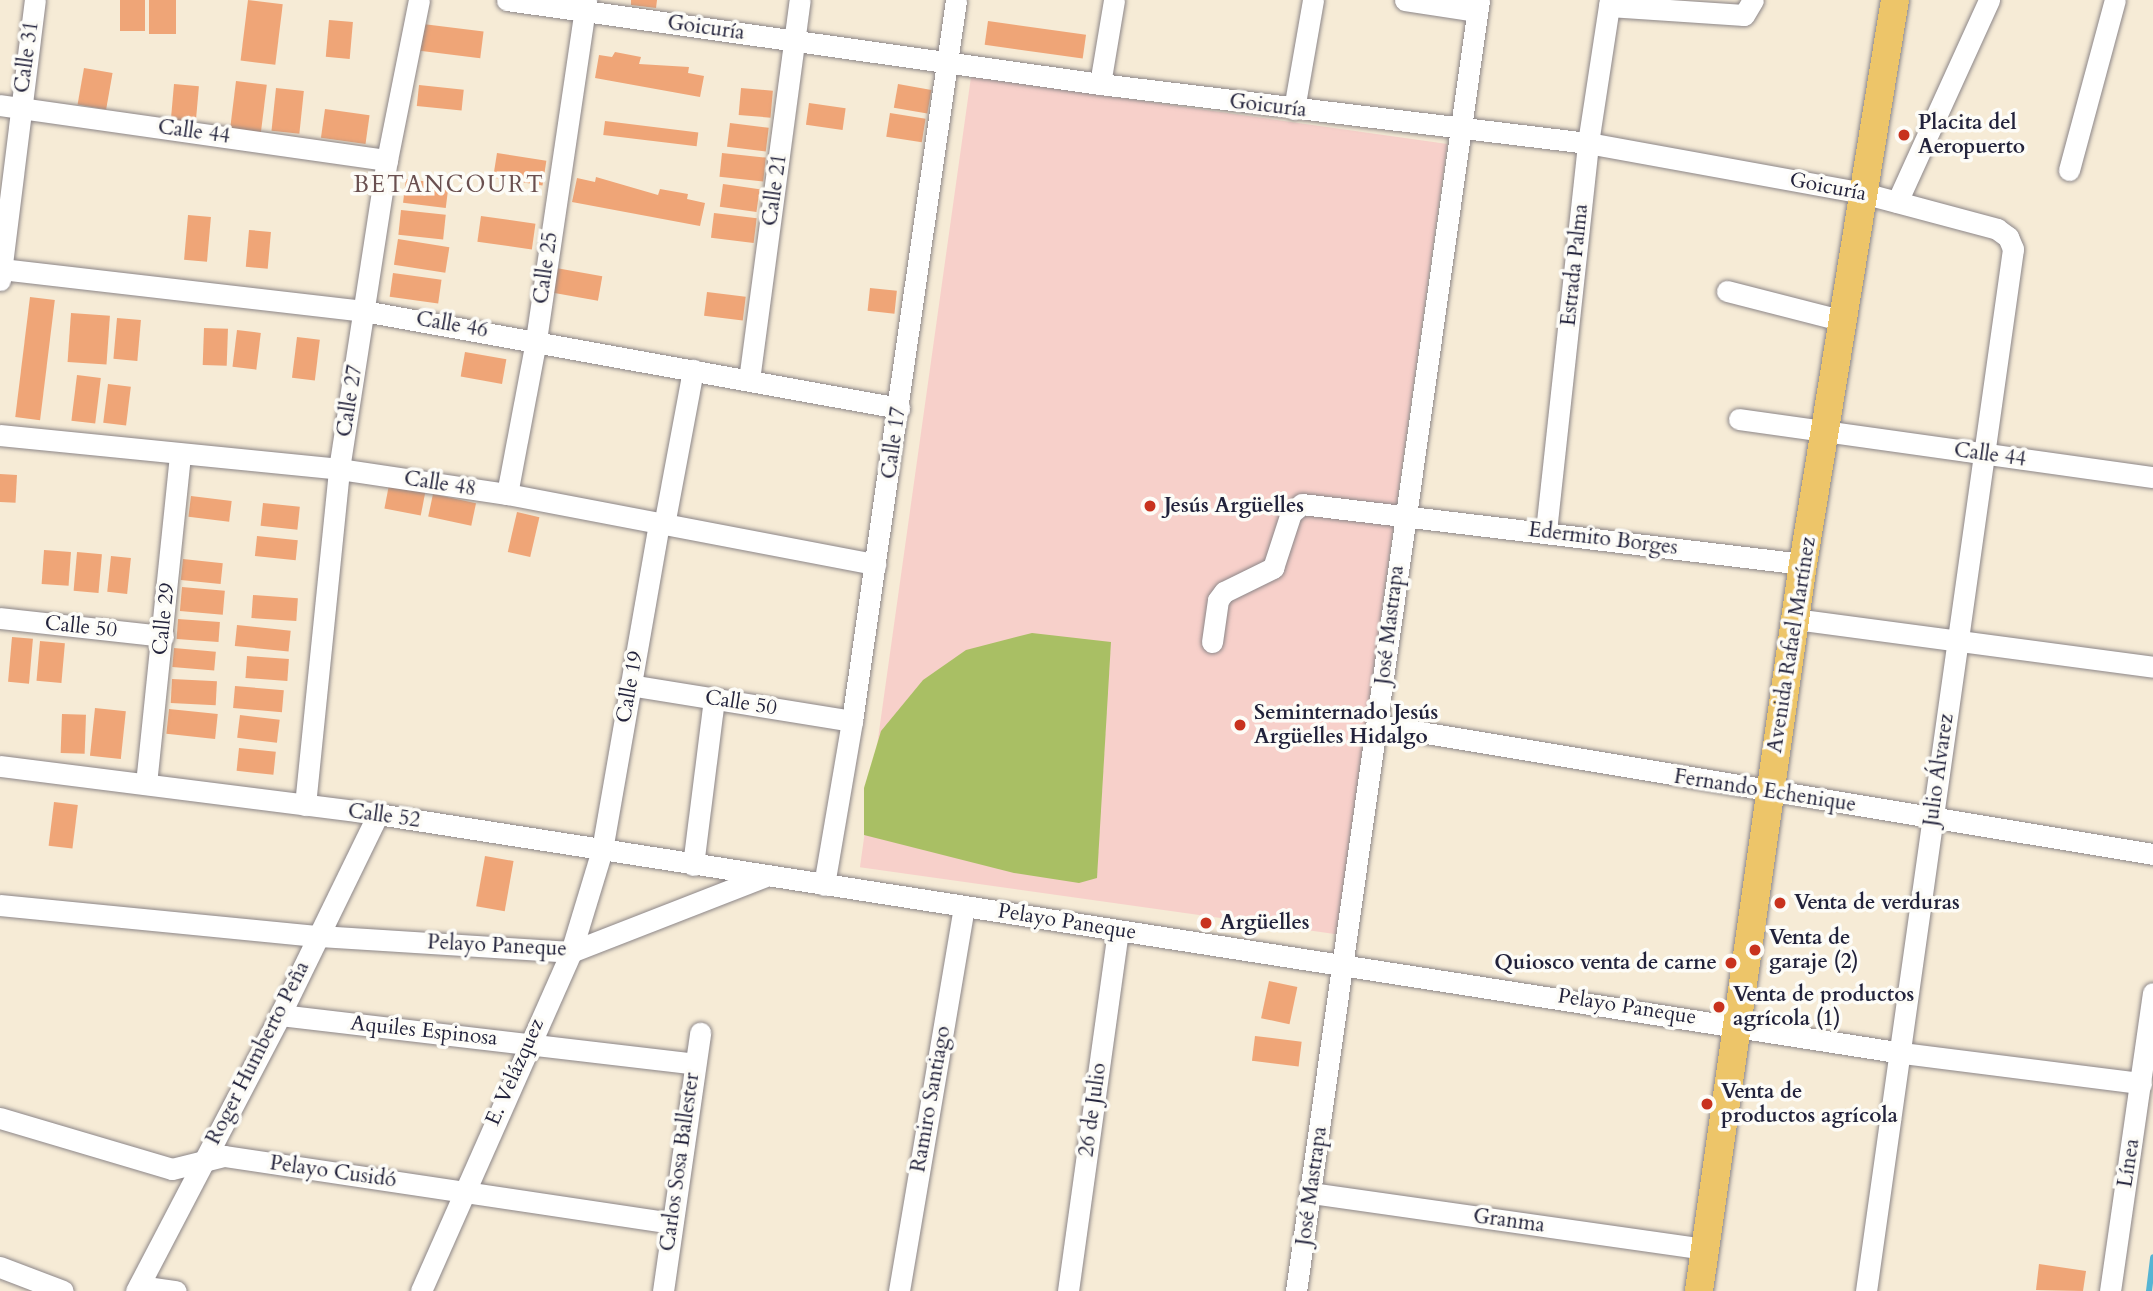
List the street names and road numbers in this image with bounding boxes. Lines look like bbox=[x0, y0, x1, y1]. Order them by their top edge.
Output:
street label: Goicuría bbox=[666, 10, 746, 46]
street label: Calle 31 bbox=[9, 19, 45, 95]
street label: Goicuría bbox=[1228, 89, 1308, 123]
street label: Calle 44 bbox=[156, 114, 232, 150]
street label: Calle 21 bbox=[757, 152, 793, 228]
street label: Goicuría bbox=[1787, 167, 1869, 207]
street label: Estrada Palma bbox=[1556, 203, 1594, 327]
street label: Calle 25 bbox=[528, 230, 564, 306]
street label: Calle 46 bbox=[414, 306, 490, 344]
street label: Calle 27 bbox=[332, 363, 368, 439]
street label: Calle 17 bbox=[876, 405, 912, 481]
street label: Calle 44 bbox=[1952, 437, 2028, 473]
street label: Calle 48 bbox=[402, 466, 478, 502]
street label: Edermito Borges bbox=[1527, 517, 1679, 561]
street label: Avenida Rafael Martínez bbox=[1762, 535, 1822, 755]
street label: José Mastrapa bbox=[1370, 564, 1410, 686]
street label: Calle 29 bbox=[148, 582, 180, 656]
street label: Calle 50 bbox=[44, 611, 118, 643]
street label: Calle 19 bbox=[611, 649, 649, 725]
street label: Calle 50 bbox=[703, 685, 779, 721]
street label: Julio Álvarez bbox=[1919, 712, 1959, 828]
street label: Fernando Echenique bbox=[1672, 764, 1858, 818]
street label: Calle 52 bbox=[346, 798, 422, 834]
street label: Pelayo Paneque bbox=[996, 899, 1138, 945]
street label: Pelayo Paneque bbox=[427, 930, 567, 962]
street label: Roger Humberto Peña bbox=[201, 957, 315, 1149]
street label: Pelayo Paneque bbox=[1556, 984, 1698, 1030]
street label: Aquiles Espinosa bbox=[349, 1011, 499, 1051]
street label: E. Velázquez bbox=[480, 1015, 550, 1129]
street label: Ramiro Santiago bbox=[906, 1024, 956, 1174]
street label: 26 de Julio bbox=[1074, 1061, 1112, 1159]
street label: Carlos Sosa Ballester bbox=[655, 1071, 705, 1253]
street label: José Mastrapa bbox=[1291, 1125, 1333, 1247]
street label: Línea bbox=[2113, 1137, 2145, 1189]
street label: Pelayo Cusidó bbox=[268, 1151, 398, 1193]
street label: Granma bbox=[1472, 1204, 1546, 1238]

